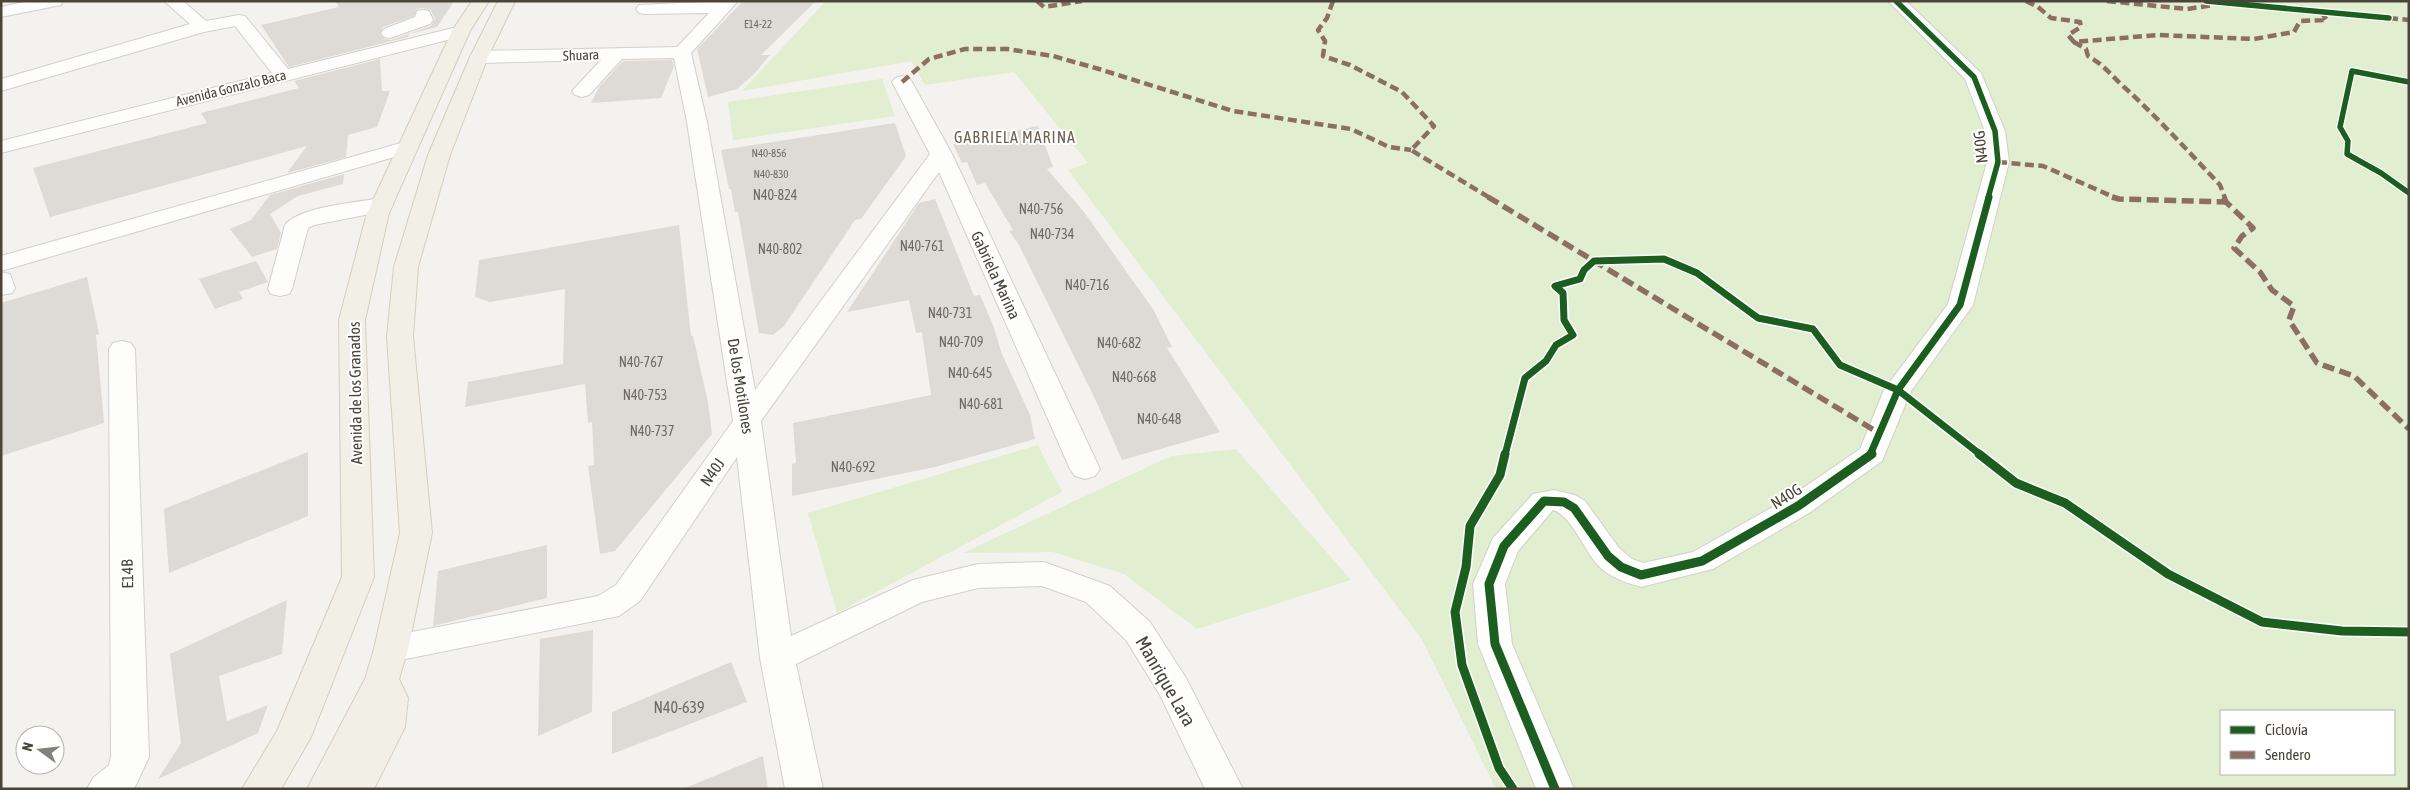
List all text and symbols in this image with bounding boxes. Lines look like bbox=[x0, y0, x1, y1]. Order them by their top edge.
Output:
house number: E14-22 bbox=[744, 18, 772, 30]
street label: Shuara bbox=[563, 46, 599, 64]
street label: Avenida Gonzalo Baca bbox=[174, 67, 288, 109]
district label: GABRIELA MARINA bbox=[954, 128, 1076, 146]
street label: N40G bbox=[1969, 130, 1991, 164]
house number: N40-856 bbox=[751, 147, 787, 159]
house number: N40-830 bbox=[753, 168, 789, 180]
house number: N40-824 bbox=[753, 187, 798, 203]
house number: N40-756 bbox=[1019, 201, 1064, 217]
house number: N40-734 bbox=[1030, 226, 1075, 242]
street label: Gabriela Marina bbox=[968, 228, 1024, 322]
house number: N40-761 bbox=[900, 238, 944, 254]
house number: N40-802 bbox=[758, 241, 802, 257]
house number: N40-716 bbox=[1065, 277, 1110, 293]
house number: N40-731 bbox=[928, 305, 972, 321]
street label: Avenida de los Granados bbox=[345, 321, 365, 465]
house number: N40-709 bbox=[939, 334, 983, 350]
house number: N40-682 bbox=[1097, 335, 1141, 351]
street label: De los Motilones bbox=[725, 337, 758, 435]
house number: N40-767 bbox=[619, 354, 663, 370]
house number: N40-645 bbox=[948, 365, 992, 381]
house number: N40-668 bbox=[1112, 369, 1157, 385]
house number: N40-753 bbox=[623, 387, 667, 403]
house number: N40-681 bbox=[959, 396, 1003, 412]
house number: N40-648 bbox=[1137, 411, 1182, 427]
house number: N40-737 bbox=[630, 423, 674, 439]
street label: N40J bbox=[696, 455, 728, 489]
house number: N40-692 bbox=[831, 459, 875, 475]
street label: N40G bbox=[1767, 480, 1805, 512]
street label: E14B bbox=[118, 559, 136, 589]
street label: Manrique Lara bbox=[1131, 632, 1201, 730]
house number: N40-639 bbox=[653, 698, 705, 716]
legend bbox=[2220, 710, 2395, 775]
text: Ciclovía bbox=[2265, 721, 2308, 738]
north arrow bbox=[15, 725, 65, 775]
text: N bbox=[19, 741, 36, 753]
text: Sendero bbox=[2265, 746, 2311, 763]

